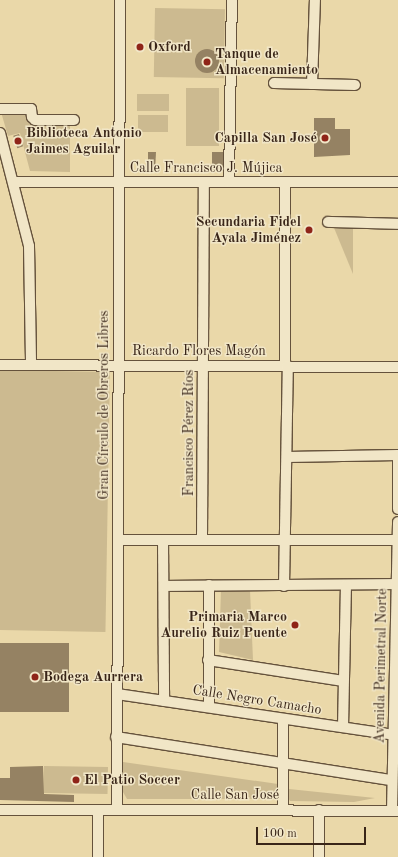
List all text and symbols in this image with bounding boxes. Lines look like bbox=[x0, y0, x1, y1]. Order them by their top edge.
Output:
place label: Oxford bbox=[148, 39, 191, 55]
marker: Oxford bbox=[135, 42, 145, 52]
place label: Tanque de Almacenamiento bbox=[215, 46, 318, 78]
marker: Tanque de Almacenamiento bbox=[202, 57, 212, 67]
place label: Biblioteca Antonio Jaimes Aguilar bbox=[26, 125, 142, 158]
place label: Capilla San José bbox=[214, 130, 317, 146]
marker: Capilla San José bbox=[320, 133, 330, 143]
marker: Biblioteca Antonio Jaimes Aguilar bbox=[13, 136, 23, 146]
street label: Calle Francisco J. Mújica bbox=[130, 160, 282, 176]
place label: Secundaria Fidel Ayala Jiménez bbox=[196, 214, 301, 246]
marker: Secundaria Fidel Ayala Jiménez bbox=[304, 225, 314, 235]
street label: Gran Círculo de Obreros Libres bbox=[96, 310, 112, 500]
street label: Ricardo Flores Magón bbox=[132, 343, 266, 359]
street label: Francisco Pérez Ríos bbox=[181, 370, 197, 496]
street label: Avenida Perimetral Norte bbox=[371, 588, 391, 744]
place label: Primaria Marco Aurelio Ruiz Puente bbox=[161, 609, 287, 642]
marker: Primaria Marco Aurelio Ruiz Puente bbox=[290, 620, 300, 630]
place label: Bodega Aurrera bbox=[43, 669, 143, 685]
marker: Bodega Aurrera bbox=[30, 672, 40, 682]
street label: Calle Negro Camacho bbox=[191, 681, 323, 719]
place label: El Patio Soccer bbox=[84, 772, 180, 788]
marker: El Patio Soccer bbox=[71, 775, 81, 785]
street label: Calle San José bbox=[191, 787, 279, 803]
scale bar bbox=[258, 819, 368, 845]
text: 100 m bbox=[263, 828, 297, 840]

